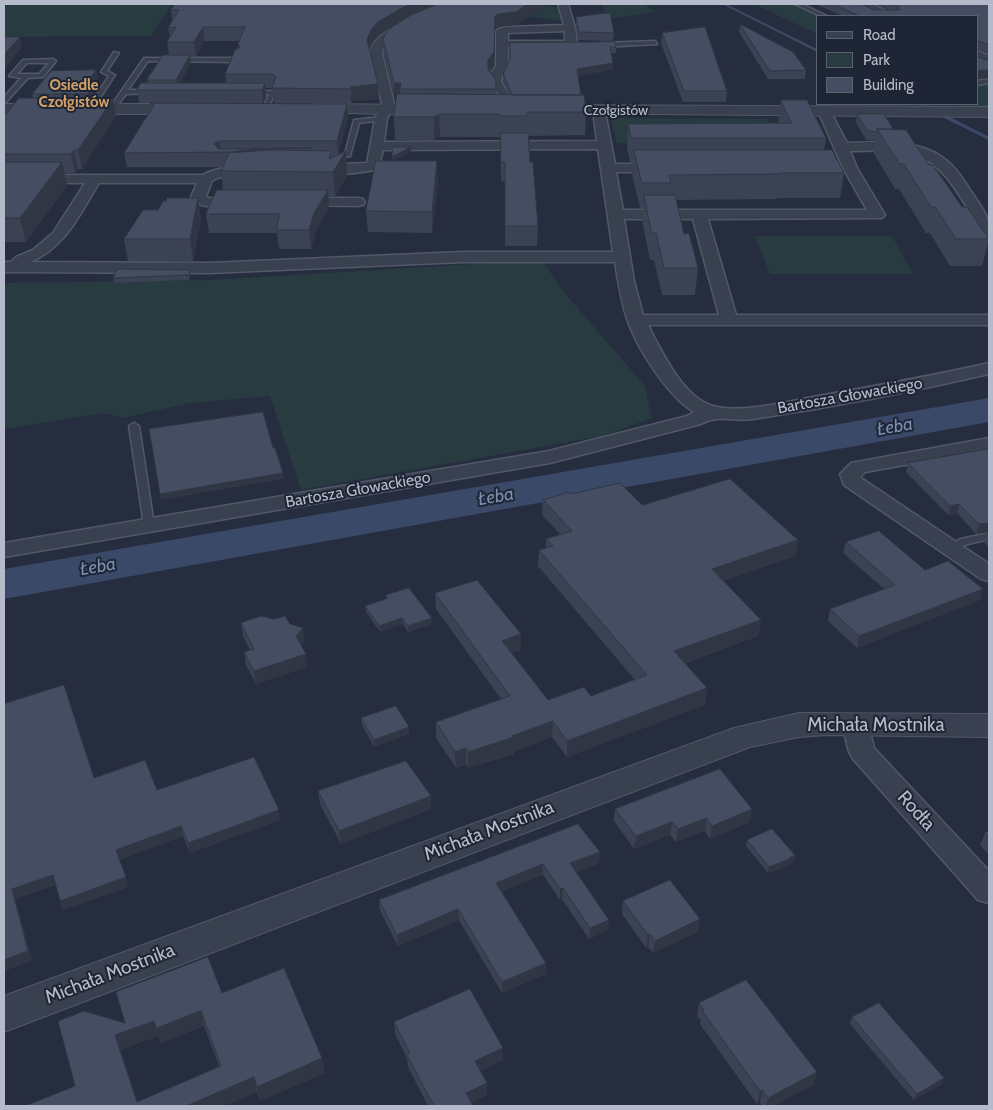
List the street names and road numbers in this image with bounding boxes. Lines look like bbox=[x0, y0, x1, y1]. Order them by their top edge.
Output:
street label: Czołgistów bbox=[584, 103, 648, 119]
street label: Bartosza Głowackiego bbox=[776, 374, 924, 418]
street label: Bartosza Głowackiego bbox=[284, 468, 432, 512]
street label: Michała Mostnika bbox=[807, 714, 945, 736]
street label: Rodła bbox=[892, 786, 940, 836]
street label: Michała Mostnika bbox=[421, 796, 557, 866]
street label: Michała Mostnika bbox=[42, 939, 178, 1009]

